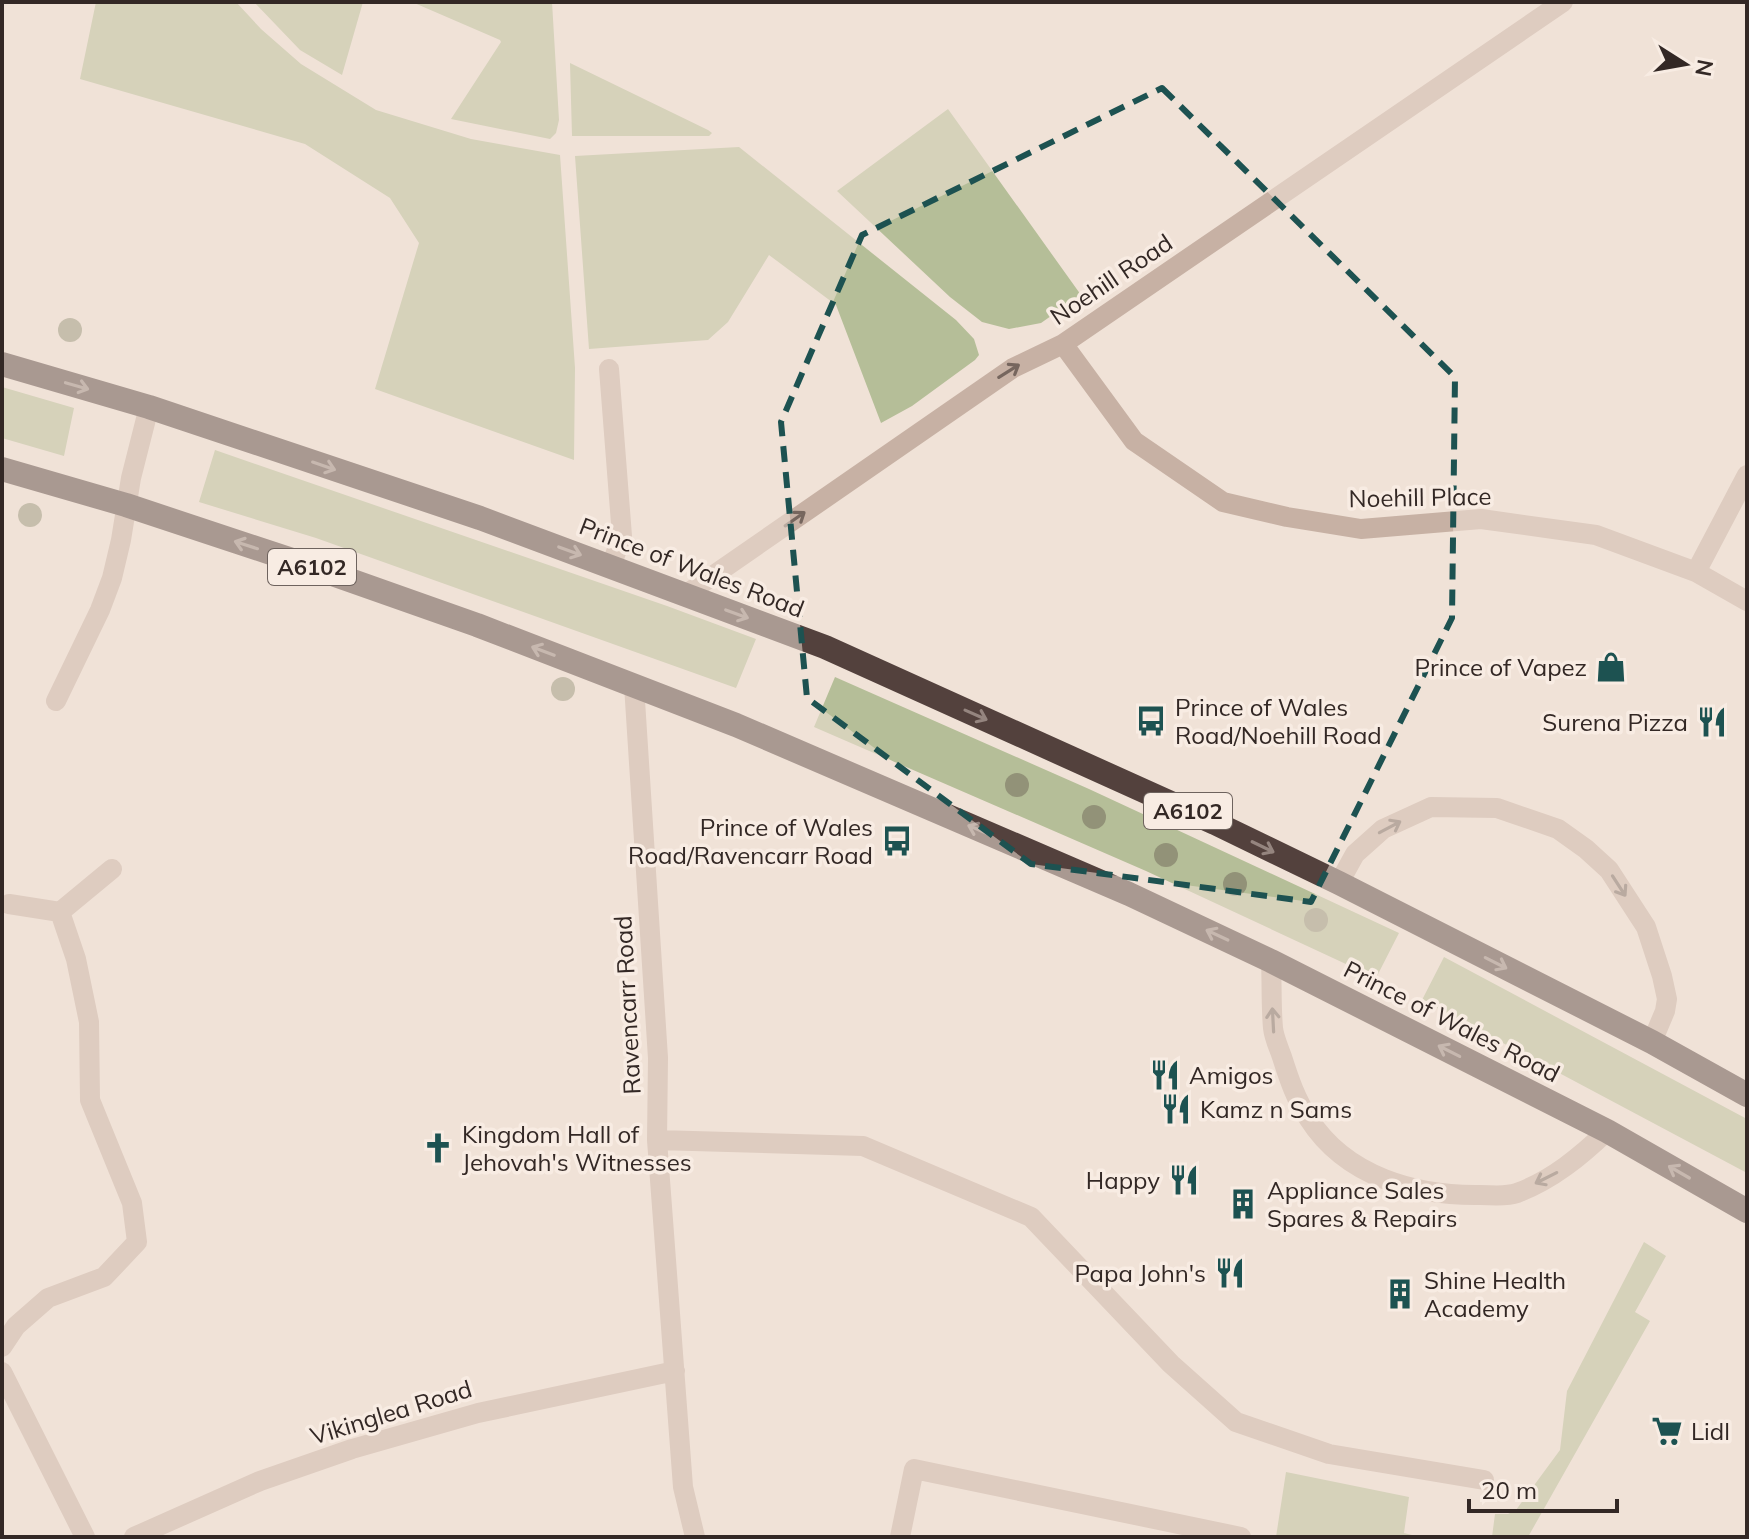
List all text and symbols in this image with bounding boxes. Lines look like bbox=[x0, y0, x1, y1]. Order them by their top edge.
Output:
north arrow bbox=[1645, 24, 1725, 104]
text: N bbox=[1689, 57, 1720, 79]
street label: Noehill Road bbox=[1044, 227, 1178, 331]
one-way arrow bbox=[997, 363, 1020, 379]
one-way arrow bbox=[63, 379, 89, 394]
one-way arrow bbox=[311, 460, 336, 474]
street label: Noehill Place bbox=[1348, 481, 1492, 513]
street label: Prince of Wales Road bbox=[575, 510, 809, 624]
one-way arrow bbox=[784, 511, 806, 527]
one-way arrow bbox=[234, 536, 259, 551]
one-way arrow bbox=[557, 545, 582, 559]
road number: A6102 bbox=[268, 549, 356, 585]
one-way arrow bbox=[724, 608, 748, 622]
one-way arrow bbox=[532, 643, 556, 657]
shop icon: Prince of Vapez bbox=[1594, 650, 1628, 684]
place label: Prince of Vapez bbox=[1415, 652, 1587, 682]
place label: Prince of Wales Road/Noehill Road bbox=[1175, 692, 1382, 750]
bus stop icon: Prince of Wales Road/Noehill Road bbox=[1134, 704, 1168, 738]
restaurant icon: Surena Pizza bbox=[1695, 705, 1729, 739]
place label: Surena Pizza bbox=[1542, 707, 1688, 737]
one-way arrow bbox=[964, 708, 988, 723]
road number: A6102 bbox=[1144, 793, 1232, 829]
place label: Prince of Wales Road/Ravencarr Road bbox=[628, 812, 873, 870]
one-way arrow bbox=[1378, 818, 1401, 834]
one-way arrow bbox=[967, 821, 992, 836]
bus stop icon: Prince of Wales Road/Ravencarr Road bbox=[880, 824, 914, 858]
one-way arrow bbox=[1251, 839, 1275, 855]
one-way arrow bbox=[1611, 874, 1627, 896]
street label: Ravencarr Road bbox=[607, 915, 647, 1095]
one-way arrow bbox=[1205, 927, 1229, 942]
street label: Prince of Wales Road bbox=[1339, 954, 1565, 1088]
one-way arrow bbox=[1483, 955, 1507, 971]
one-way arrow bbox=[1265, 1007, 1280, 1034]
one-way arrow bbox=[1438, 1043, 1462, 1058]
restaurant icon: Amigos bbox=[1148, 1058, 1182, 1092]
place label: Amigos bbox=[1189, 1060, 1274, 1090]
restaurant icon: Kamz n Sams bbox=[1159, 1092, 1193, 1126]
place label: Kamz n Sams bbox=[1200, 1094, 1352, 1124]
place label: Kingdom Hall of Jehovah's Witnesses bbox=[462, 1119, 692, 1177]
church icon: Kingdom Hall of Jehovah's Witnesses bbox=[421, 1131, 455, 1165]
restaurant icon: Happy bbox=[1167, 1163, 1201, 1197]
one-way arrow bbox=[1668, 1164, 1691, 1180]
place label: Happy bbox=[1086, 1165, 1160, 1195]
one-way arrow bbox=[1534, 1171, 1558, 1187]
place label: Appliance Sales Spares & Repairs bbox=[1267, 1175, 1457, 1233]
building icon: Appliance Sales Spares & Repairs bbox=[1226, 1187, 1260, 1221]
restaurant icon: Papa John's bbox=[1213, 1256, 1247, 1290]
place label: Papa John's bbox=[1075, 1258, 1206, 1288]
place label: Shine Health Academy bbox=[1424, 1265, 1566, 1323]
building icon: Shine Health Academy bbox=[1383, 1277, 1417, 1311]
street label: Vikinglea Road bbox=[307, 1373, 475, 1451]
supermarket icon: Lidl bbox=[1650, 1414, 1684, 1448]
place label: Lidl bbox=[1691, 1416, 1730, 1446]
scale bar bbox=[1469, 1463, 1617, 1513]
text: 20 m bbox=[1481, 1475, 1537, 1505]

